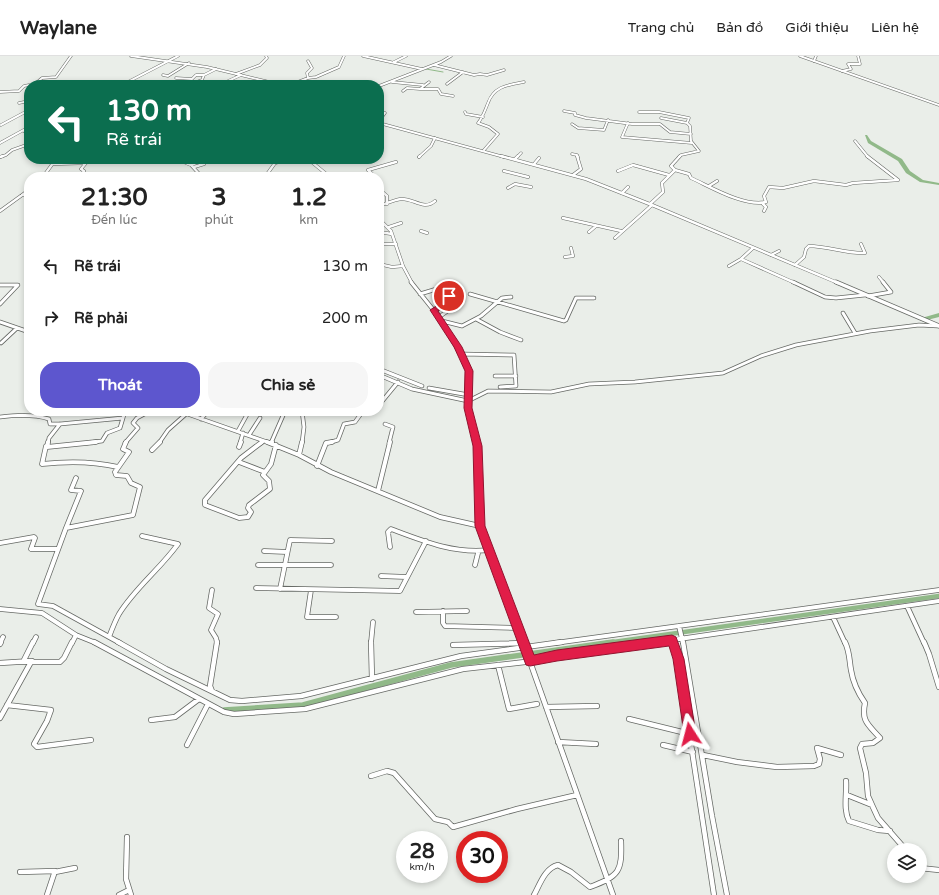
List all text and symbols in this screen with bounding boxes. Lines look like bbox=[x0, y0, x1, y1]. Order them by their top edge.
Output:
text: Waylane bbox=[20, 17, 97, 39]
text: Trang chủ bbox=[628, 19, 694, 36]
text: Bản đồ bbox=[716, 19, 763, 36]
text: Giới thiệu bbox=[785, 19, 849, 36]
text: Liên hệ bbox=[871, 19, 919, 36]
text: 130 m bbox=[106, 94, 192, 128]
icon: left bbox=[40, 96, 92, 148]
text: Rẽ trái bbox=[106, 128, 162, 150]
text: 21:30 bbox=[81, 183, 148, 212]
text: 3 bbox=[212, 183, 227, 212]
text: 1.2 bbox=[291, 183, 327, 212]
text: Đến lúc bbox=[91, 212, 137, 228]
text: phút bbox=[205, 212, 234, 228]
text: km bbox=[299, 212, 318, 228]
icon: left bbox=[40, 255, 62, 277]
text: Rẽ trái bbox=[74, 257, 121, 275]
text: 130 m bbox=[322, 257, 368, 275]
pin bbox=[432, 279, 466, 313]
icon: arrive bbox=[438, 285, 460, 307]
icon: right bbox=[40, 307, 62, 329]
text: Rẽ phải bbox=[74, 309, 128, 327]
text: 200 m bbox=[322, 309, 368, 327]
button: Thoát bbox=[40, 362, 200, 408]
button: Chia sẻ bbox=[208, 362, 368, 408]
position arrow bbox=[669, 713, 711, 755]
speed limit sign: 30 bbox=[456, 831, 508, 883]
text: 28 bbox=[409, 840, 435, 864]
map controls bbox=[887, 843, 927, 883]
button: layers bbox=[887, 843, 927, 883]
text: km/h bbox=[409, 861, 435, 873]

